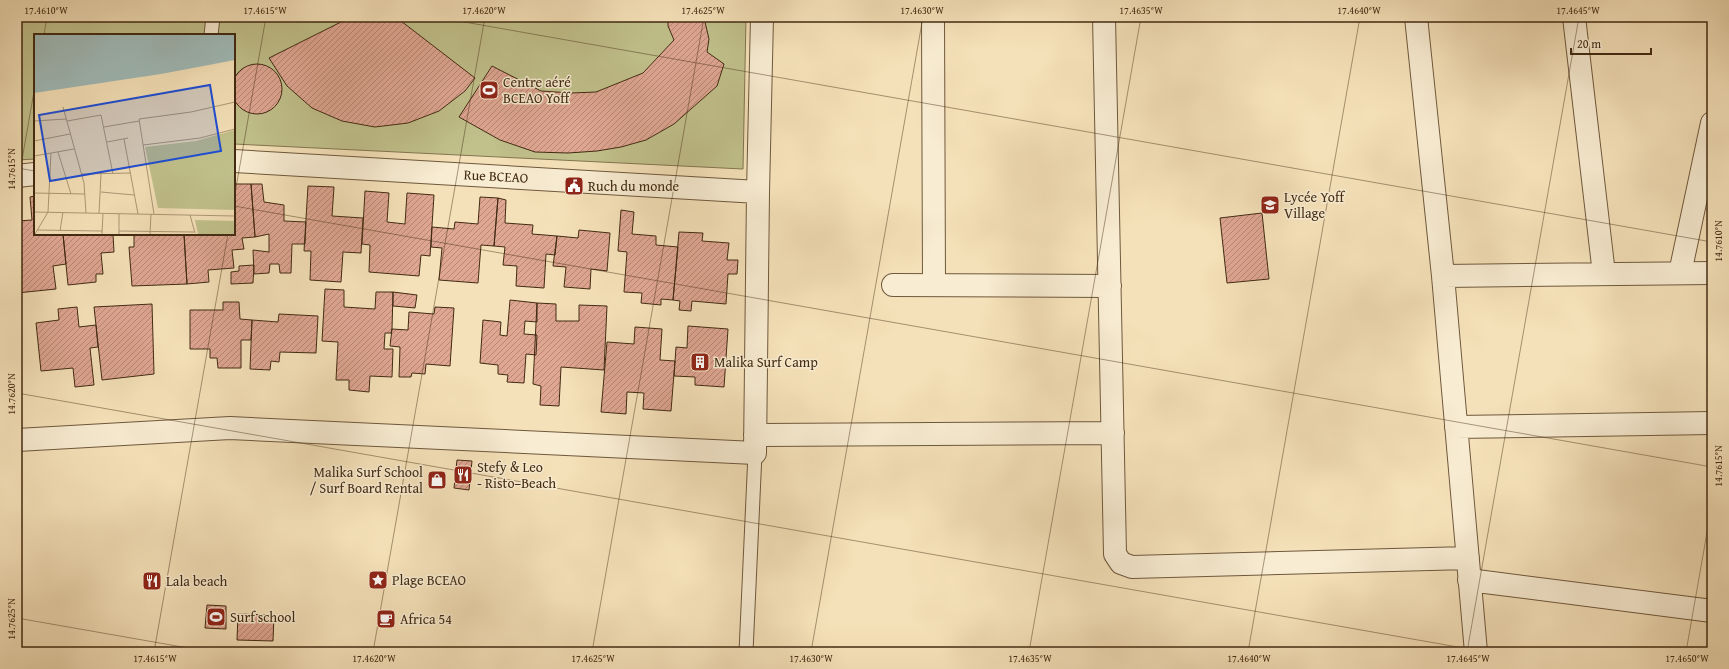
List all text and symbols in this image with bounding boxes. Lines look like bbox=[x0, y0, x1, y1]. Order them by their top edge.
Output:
text: 17.4610°W bbox=[24, 3, 68, 18]
text: 17.4615°W bbox=[243, 3, 287, 18]
text: 17.4620°W bbox=[462, 3, 506, 18]
text: 17.4625°W bbox=[681, 3, 725, 18]
text: 17.4630°W bbox=[900, 3, 944, 18]
text: 17.4635°W bbox=[1119, 3, 1163, 18]
text: 17.4640°W bbox=[1337, 3, 1381, 18]
text: 17.4645°W bbox=[1556, 3, 1600, 18]
scale bar bbox=[1571, 30, 1651, 56]
inset map bbox=[34, 34, 235, 235]
text: 20 m bbox=[1577, 35, 1601, 52]
place label: Centre aéré BCEAO Yoff bbox=[503, 72, 571, 108]
sports icon: Centre aéré BCEAO Yoff bbox=[478, 79, 500, 101]
text: 14.7615°N bbox=[4, 148, 19, 190]
street label: Rue BCEAO bbox=[463, 164, 529, 188]
public building icon: Ruch du monde bbox=[563, 175, 585, 197]
place label: Ruch du monde bbox=[588, 176, 680, 196]
place label: Lycée Yoff Village bbox=[1284, 187, 1346, 223]
school or university icon: Lycée Yoff Village bbox=[1259, 194, 1281, 216]
text: 14.7610°N bbox=[1711, 220, 1726, 262]
building icon: Malika Surf Camp bbox=[689, 351, 711, 373]
place label: Malika Surf Camp bbox=[714, 352, 818, 372]
text: 14.7620°N bbox=[4, 373, 19, 415]
text: 14.7615°N bbox=[1711, 445, 1726, 487]
place label: Stefy & Leo - Risto–Beach bbox=[477, 457, 556, 493]
place label: Malika Surf School / Surf Board Rental bbox=[310, 462, 423, 498]
restaurant icon: Stefy & Leo - Risto–Beach bbox=[452, 464, 474, 486]
shop icon: Malika Surf School / Surf Board Rental bbox=[426, 469, 448, 491]
place icon: Plage BCEAO bbox=[367, 569, 389, 591]
restaurant icon: Lala beach bbox=[141, 570, 163, 592]
place label: Plage BCEAO bbox=[392, 570, 466, 590]
place label: Lala beach bbox=[166, 571, 227, 591]
text: 14.7625°N bbox=[4, 598, 19, 640]
sports icon: Surf school bbox=[205, 606, 227, 628]
place label: Surf school bbox=[230, 607, 295, 627]
cafe icon: Africa 54 bbox=[375, 608, 397, 630]
place label: Africa 54 bbox=[400, 609, 452, 629]
text: 17.4615°W bbox=[133, 651, 177, 666]
text: 17.4620°W bbox=[352, 651, 396, 666]
text: 17.4625°W bbox=[571, 651, 615, 666]
text: 17.4630°W bbox=[789, 651, 833, 666]
text: 17.4635°W bbox=[1008, 651, 1052, 666]
text: 17.4640°W bbox=[1227, 651, 1271, 666]
text: 17.4645°W bbox=[1446, 651, 1490, 666]
text: 17.4650°W bbox=[1665, 651, 1709, 666]

